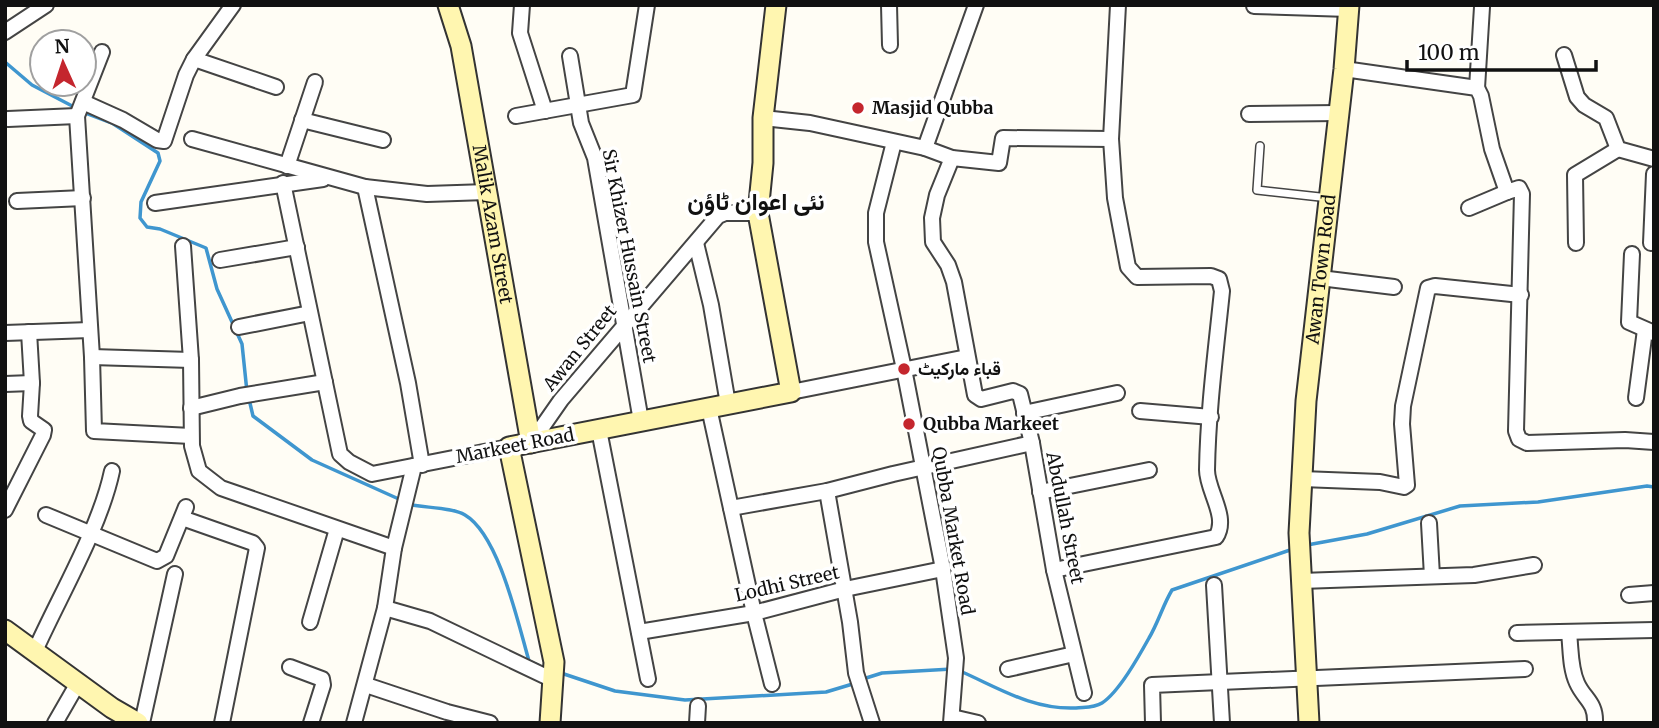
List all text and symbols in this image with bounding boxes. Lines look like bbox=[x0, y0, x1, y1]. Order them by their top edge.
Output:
north arrow bbox=[28, 28, 98, 98]
scale bar bbox=[1407, 28, 1596, 72]
text: N bbox=[54, 34, 70, 58]
text: 100 m bbox=[1418, 39, 1480, 66]
place label: Masjid Qubba bbox=[872, 96, 994, 119]
marker: Masjid Qubba bbox=[850, 100, 866, 116]
street label: Malik Azam Street bbox=[468, 143, 518, 305]
street label: Sir Khizer Hussain Street bbox=[597, 147, 662, 365]
district label: نئی اعوان ٹاؤن bbox=[687, 186, 825, 217]
street label: Awan Town Road bbox=[1300, 193, 1341, 346]
street label: Awan Street bbox=[537, 300, 621, 396]
place label: قباء مارکیٹ bbox=[918, 357, 1001, 380]
marker: قباء مارکیٹ bbox=[896, 361, 912, 377]
place label: Qubba Markeet bbox=[923, 412, 1060, 435]
marker: Qubba Markeet bbox=[901, 416, 917, 432]
street label: Markeet Road bbox=[454, 423, 576, 468]
street label: Qubba Market Road bbox=[927, 445, 980, 617]
street label: Abdullah Street bbox=[1041, 449, 1090, 586]
street label: Lodhi Street bbox=[732, 560, 841, 607]

